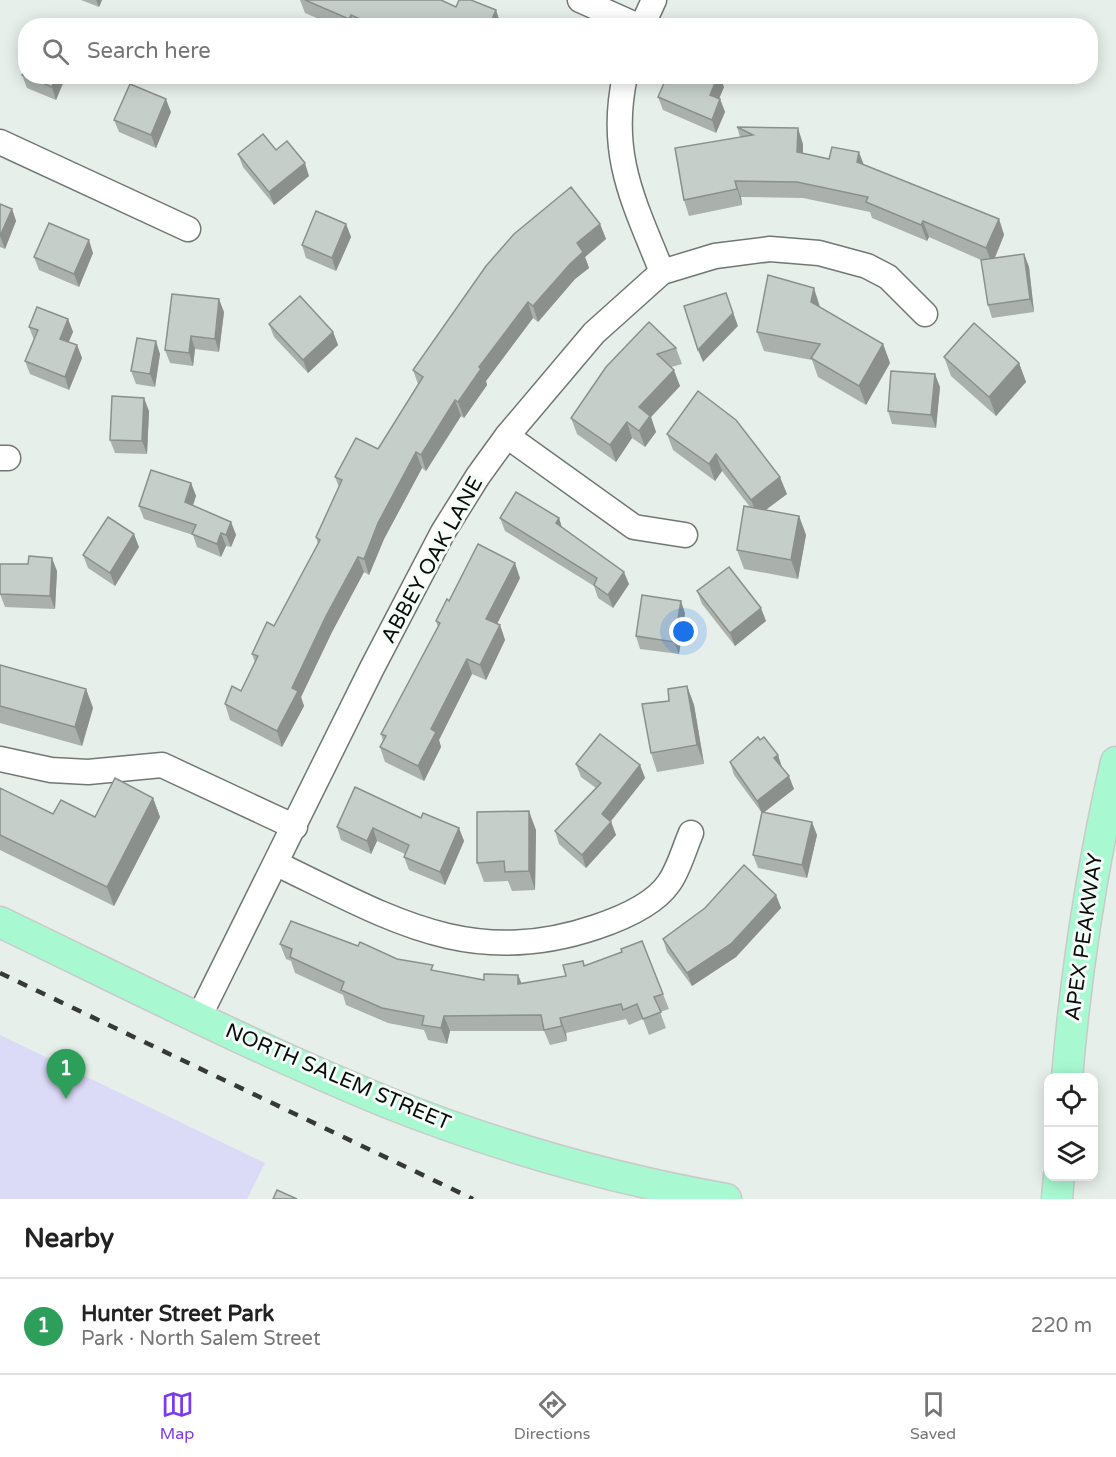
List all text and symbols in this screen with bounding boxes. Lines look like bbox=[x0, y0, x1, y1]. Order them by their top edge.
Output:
search box bbox=[18, 18, 1098, 84]
icon: search bbox=[39, 35, 72, 68]
text: Search here bbox=[87, 38, 211, 64]
street label: ABBEY OAK LANE bbox=[376, 472, 488, 648]
your location bbox=[669, 617, 698, 646]
street label: APEX PEAKWAY bbox=[1060, 852, 1108, 1022]
street label: NORTH SALEM STREET bbox=[222, 1018, 455, 1136]
pin: 1 bbox=[46, 1050, 86, 1099]
map controls bbox=[1044, 1073, 1098, 1181]
button: locate bbox=[1044, 1073, 1098, 1127]
button: layers bbox=[1044, 1127, 1098, 1181]
text: Nearby bbox=[24, 1223, 114, 1254]
text: Hunter Street Park bbox=[81, 1301, 274, 1327]
text: 1 bbox=[37, 1314, 50, 1338]
text: 220 m bbox=[1031, 1314, 1092, 1338]
text: Park · North Salem Street bbox=[81, 1327, 321, 1351]
tab: Map bbox=[160, 1388, 194, 1444]
tab: Directions bbox=[514, 1388, 590, 1444]
tab: Saved bbox=[910, 1388, 956, 1444]

